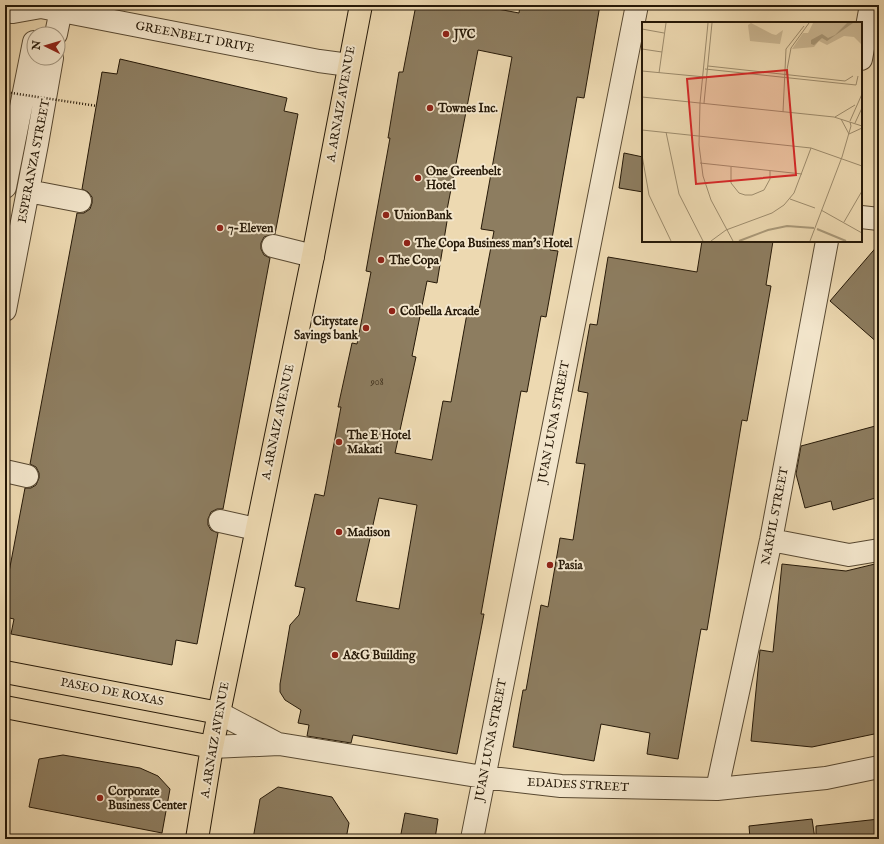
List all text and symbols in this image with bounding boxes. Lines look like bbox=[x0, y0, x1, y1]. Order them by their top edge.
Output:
street label: GREENBELT DRIVE bbox=[134, 18, 256, 56]
inset map bbox=[642, 22, 862, 242]
north arrow bbox=[26, 26, 66, 66]
place label: JVC bbox=[452, 27, 476, 43]
marker: JVC bbox=[441, 29, 451, 39]
text: N bbox=[30, 39, 44, 52]
street label: A. ARNAIZ AVENUE bbox=[323, 45, 359, 164]
street label: ESPERANZA STREET bbox=[15, 98, 53, 224]
place label: Townes Inc. bbox=[437, 101, 498, 116]
marker: Townes Inc. bbox=[425, 103, 435, 113]
place label: One Greenbelt Hotel bbox=[426, 164, 502, 193]
marker: One Greenbelt Hotel bbox=[413, 173, 423, 183]
place label: UnionBank bbox=[393, 208, 453, 223]
marker: UnionBank bbox=[381, 210, 391, 220]
place label: 7-Eleven bbox=[228, 221, 274, 236]
marker: 7-Eleven bbox=[215, 223, 225, 233]
place label: The Copa Business man's Hotel bbox=[414, 236, 573, 252]
marker: The Copa Business man's Hotel bbox=[402, 238, 412, 248]
place label: The Copa bbox=[388, 253, 440, 269]
marker: The Copa bbox=[376, 255, 386, 265]
place label: Colbella Arcade bbox=[400, 304, 480, 319]
marker: Colbella Arcade bbox=[387, 306, 397, 316]
place label: Citystate Savings bank bbox=[294, 314, 359, 344]
marker: Citystate Savings bank bbox=[361, 323, 371, 333]
street label: JUAN LUNA STREET bbox=[534, 359, 574, 487]
street label: A. ARNAIZ AVENUE bbox=[258, 363, 298, 482]
house number: 908 bbox=[369, 376, 384, 389]
place label: The E Hotel Makati bbox=[346, 428, 411, 457]
marker: The E Hotel Makati bbox=[334, 437, 344, 447]
street label: NAKPIL STREET bbox=[758, 465, 792, 566]
place label: Madison bbox=[347, 525, 391, 540]
marker: Madison bbox=[334, 527, 344, 537]
place label: Pasia bbox=[558, 558, 583, 573]
marker: Pasia bbox=[545, 560, 555, 570]
place label: A&G Building bbox=[342, 648, 416, 664]
marker: A&G Building bbox=[330, 650, 340, 660]
street label: PASEO DE ROXAS bbox=[59, 675, 165, 709]
street label: JUAN LUNA STREET bbox=[471, 677, 511, 805]
street label: A. ARNAIZ AVENUE bbox=[197, 681, 233, 800]
street label: EDADES STREET bbox=[527, 775, 629, 795]
place label: Corporate Business Center bbox=[108, 784, 188, 813]
marker: Corporate Business Center bbox=[95, 793, 105, 803]

